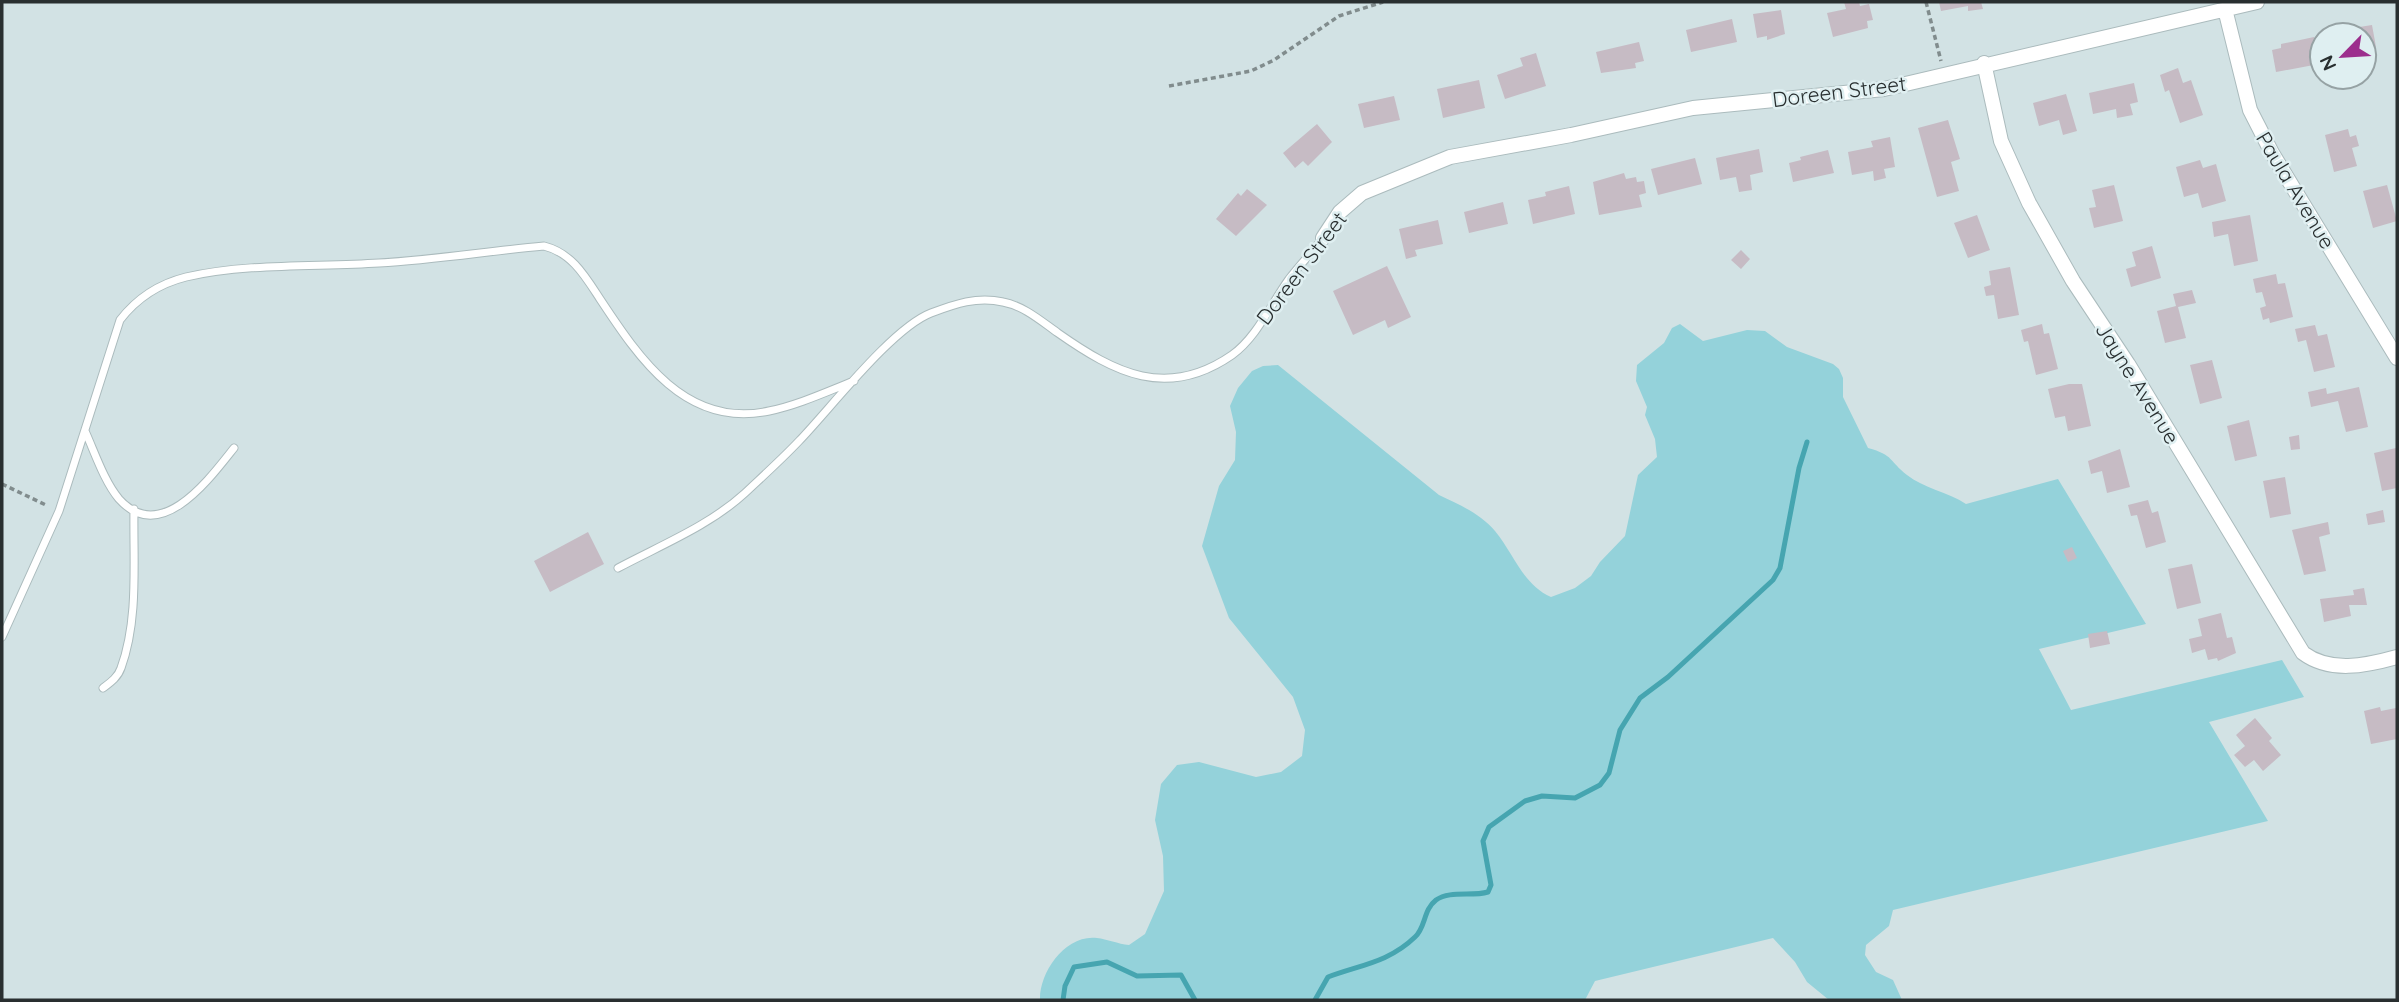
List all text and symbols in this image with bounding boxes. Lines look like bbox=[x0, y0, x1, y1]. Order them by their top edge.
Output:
north arrow bbox=[2308, 21, 2378, 91]
text: N bbox=[2314, 52, 2341, 75]
street label: Doreen Street bbox=[1771, 70, 1907, 112]
street label: Paula Avenue bbox=[2251, 127, 2341, 253]
street label: Doreen Street bbox=[1250, 206, 1352, 330]
street label: Jayne Avenue bbox=[2090, 317, 2186, 449]

